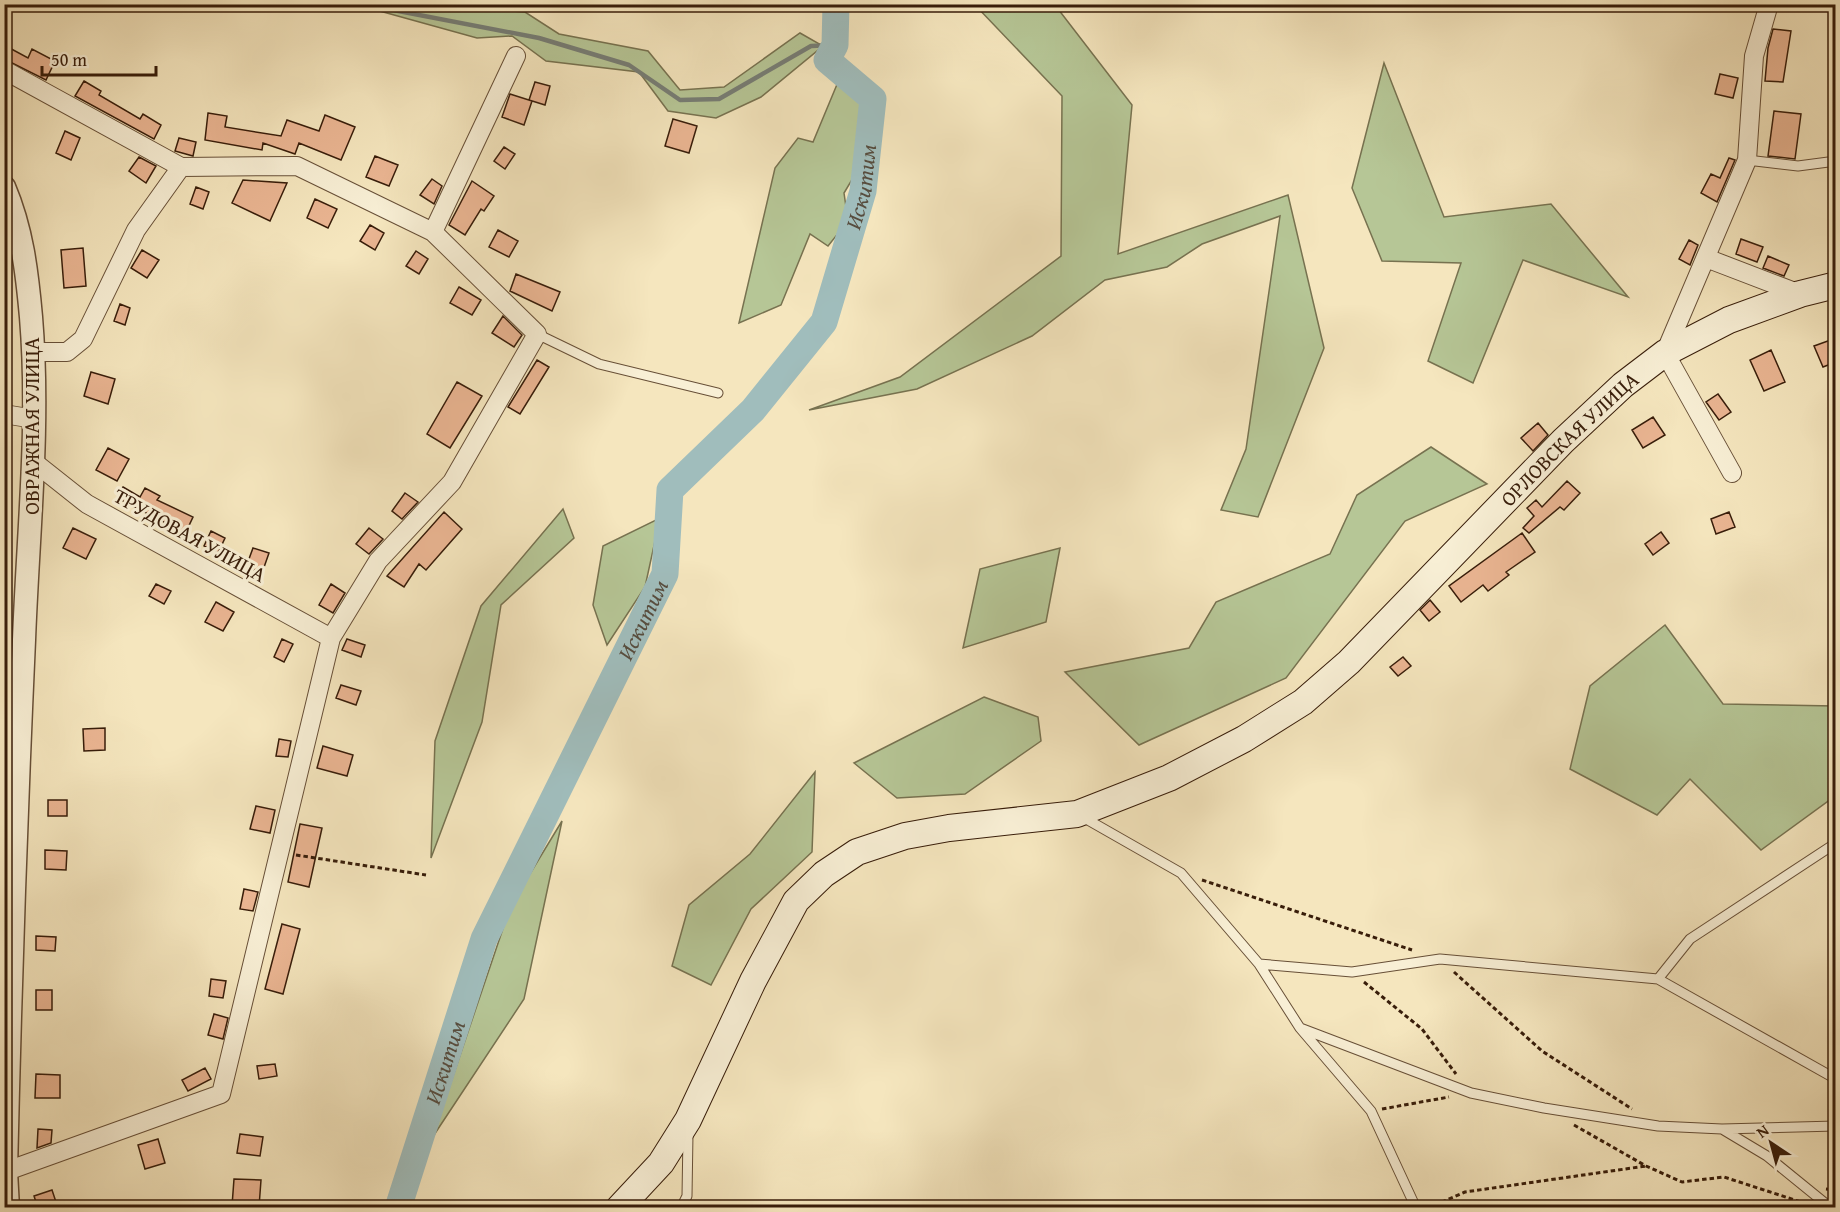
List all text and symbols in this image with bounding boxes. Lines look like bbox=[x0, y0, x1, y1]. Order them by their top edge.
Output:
scale bar bbox=[42, 39, 156, 77]
text: 50 m bbox=[51, 46, 87, 73]
water label: Искитим bbox=[837, 142, 884, 233]
street label: ОВРАЖНАЯ УЛИЦА bbox=[16, 337, 47, 515]
street label: ОРЛОВСКАЯ УЛИЦА bbox=[1493, 363, 1645, 513]
street label: ТРУДОВАЯ УЛИЦА bbox=[108, 480, 272, 590]
water label: Искитим bbox=[609, 573, 676, 665]
water label: Искитим bbox=[416, 1016, 473, 1108]
north arrow bbox=[1741, 1113, 1801, 1173]
text: N bbox=[1751, 1118, 1774, 1144]

